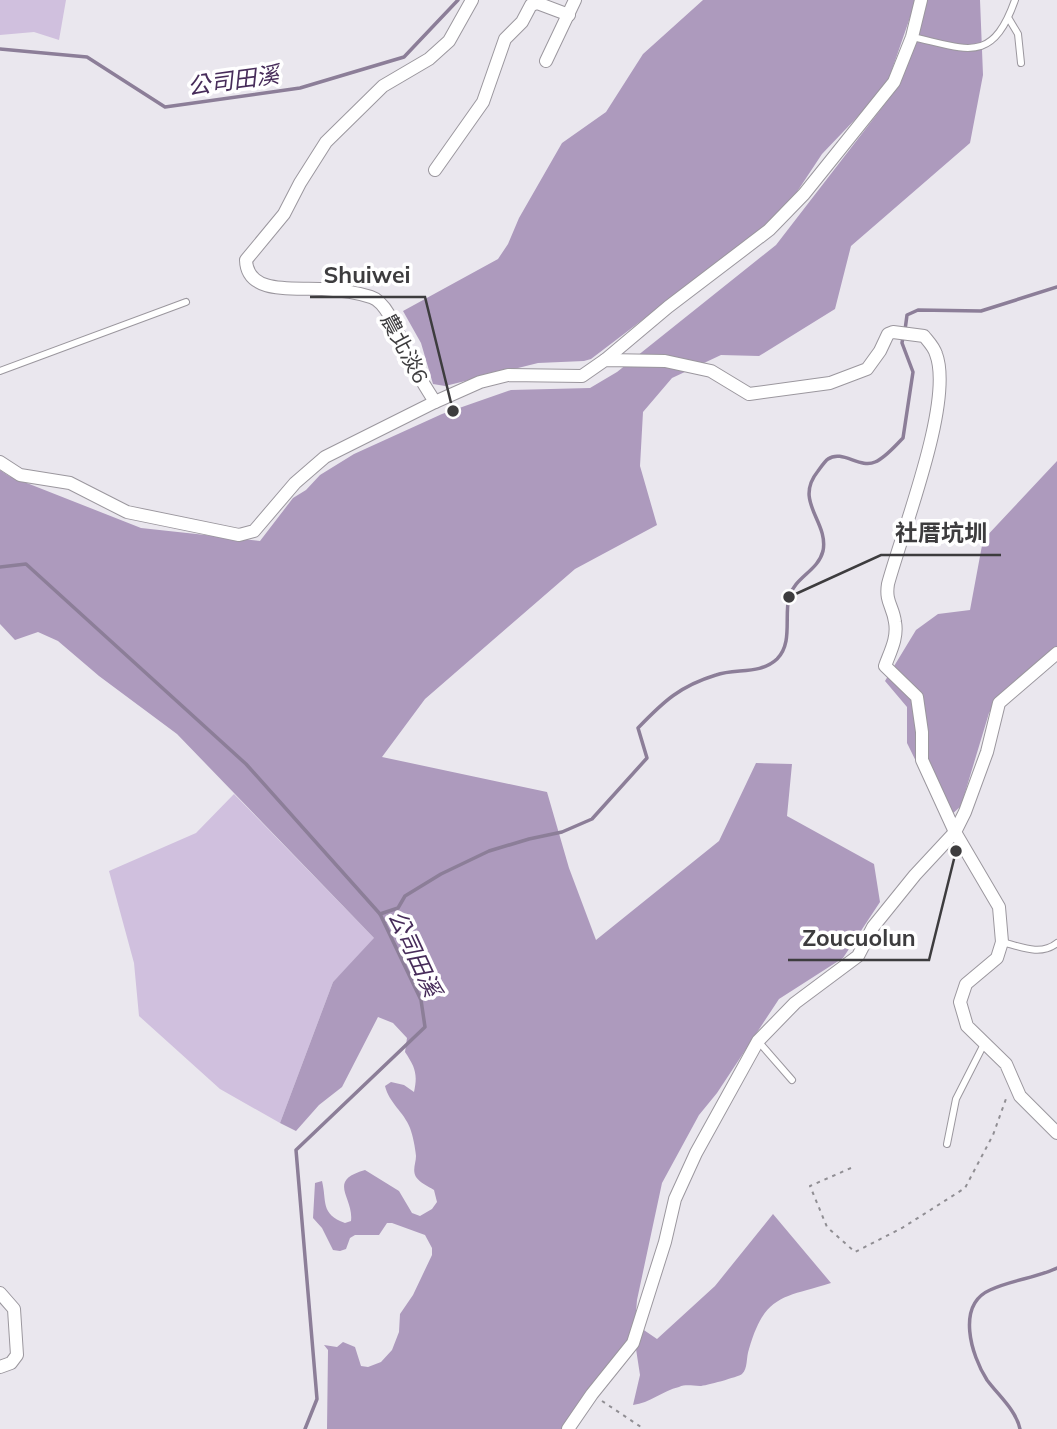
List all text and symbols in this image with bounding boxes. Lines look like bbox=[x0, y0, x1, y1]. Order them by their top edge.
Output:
water label: 公司田溪 bbox=[185, 59, 284, 101]
callout: Shuiwei bbox=[310, 253, 425, 297]
text: Shuiwei bbox=[323, 260, 411, 289]
street label: 農北淡6 bbox=[376, 309, 434, 387]
callout: 社厝坑圳 bbox=[881, 511, 1001, 555]
text: 社厝坑圳 bbox=[895, 518, 987, 547]
water label: 公司田溪 bbox=[382, 905, 449, 1004]
callout: Zoucuolun bbox=[788, 916, 929, 960]
text: Zoucuolun bbox=[802, 923, 916, 952]

